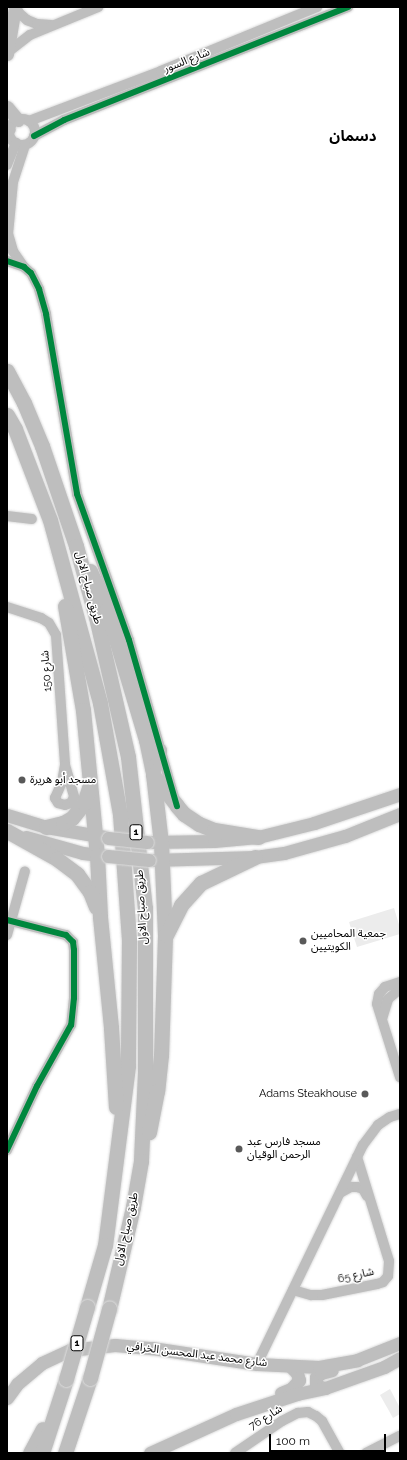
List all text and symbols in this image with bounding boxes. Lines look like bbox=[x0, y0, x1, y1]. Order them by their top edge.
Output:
street label: شارع السور bbox=[162, 46, 212, 76]
district label: دسمان bbox=[329, 128, 377, 146]
street label: طريق صباح الاول bbox=[72, 550, 104, 626]
street label: شارع 150 bbox=[39, 650, 55, 692]
place label: مسجد أبو هريرة bbox=[30, 773, 96, 787]
marker: مسجد أبو هريرة bbox=[17, 775, 27, 785]
road number: 1 bbox=[129, 824, 143, 840]
street label: طريق صباح الاول bbox=[133, 869, 151, 945]
place label: جمعية المحاميين الكويتيين bbox=[311, 928, 386, 954]
marker: جمعية المحاميين الكويتيين bbox=[298, 936, 308, 946]
place label: Adams Steakhouse bbox=[259, 1087, 357, 1101]
marker: Adams Steakhouse bbox=[360, 1089, 370, 1099]
place label: مسجد فارس عبد الرحمن الوقيان bbox=[247, 1136, 321, 1162]
marker: مسجد فارس عبد الرحمن الوقيان bbox=[234, 1144, 244, 1154]
street label: طريق صباح الاول bbox=[112, 1191, 142, 1267]
street label: شارع 65 bbox=[337, 1265, 375, 1287]
road number: 1 bbox=[70, 1335, 84, 1351]
street label: شارع محمد عبد المحسن الخرافي bbox=[126, 1340, 268, 1370]
street label: شارع 76 bbox=[247, 1403, 285, 1433]
scale bar bbox=[271, 1426, 388, 1452]
text: 100 m bbox=[276, 1434, 310, 1448]

